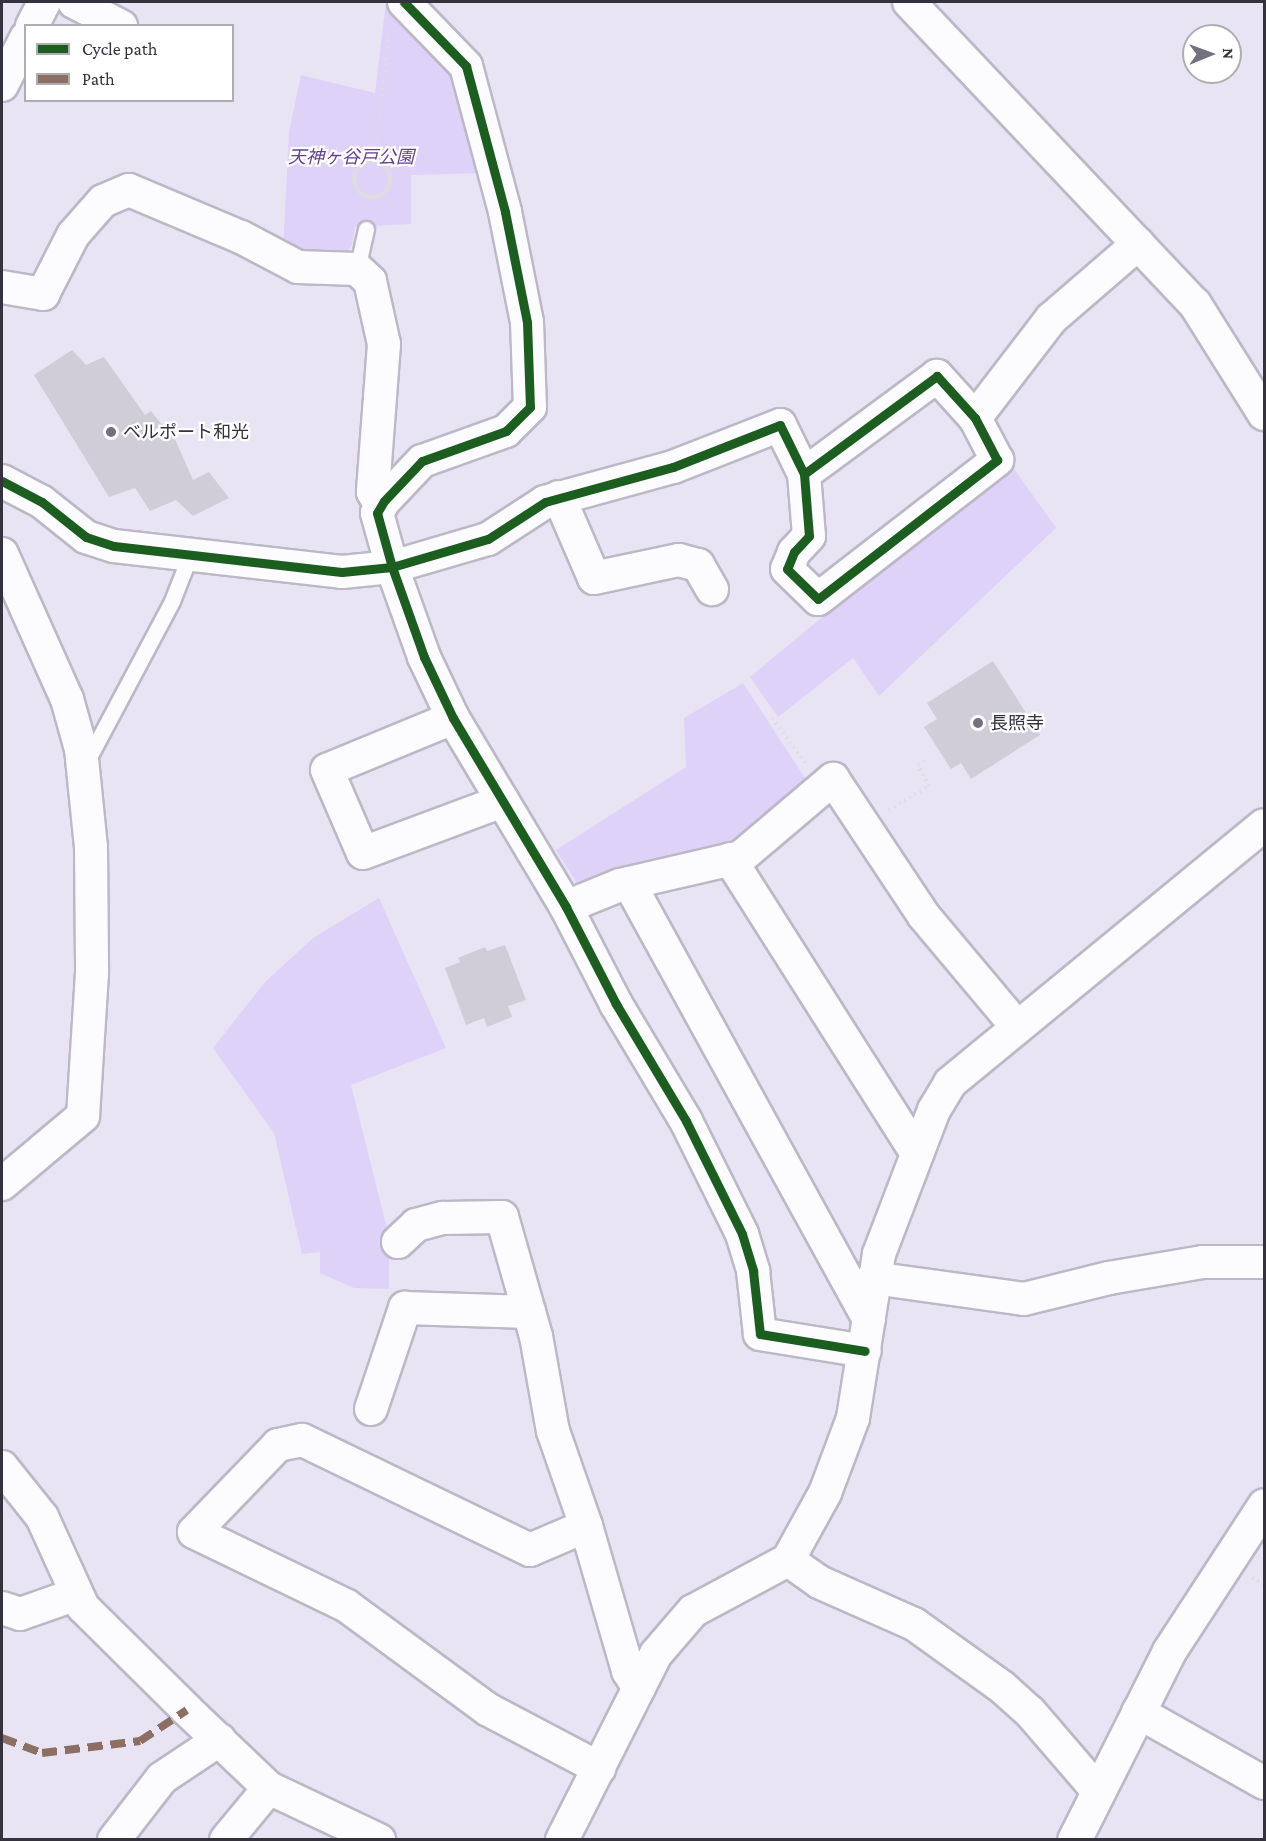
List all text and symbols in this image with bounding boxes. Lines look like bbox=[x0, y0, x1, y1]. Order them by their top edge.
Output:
legend bbox=[24, 24, 234, 102]
north arrow bbox=[1182, 24, 1242, 84]
text: Cycle path bbox=[82, 39, 157, 59]
text: N bbox=[1220, 48, 1237, 59]
text: Path bbox=[82, 69, 115, 89]
park label: 天神ヶ谷戸公園 bbox=[288, 146, 414, 168]
place label: ベルポート和光 bbox=[123, 421, 249, 443]
marker: ベルポート和光 bbox=[104, 425, 118, 439]
place label: 長照寺 bbox=[990, 712, 1044, 734]
marker: 長照寺 bbox=[971, 716, 985, 730]

